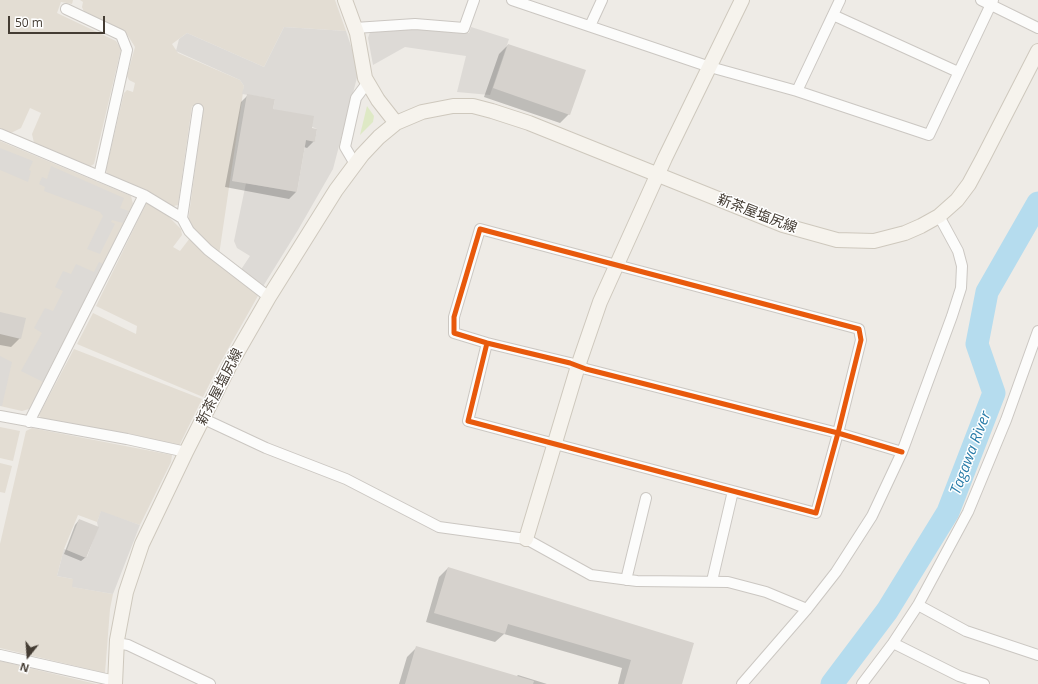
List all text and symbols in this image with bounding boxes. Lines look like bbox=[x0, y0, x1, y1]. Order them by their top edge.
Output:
scale bar bbox=[10, 8, 107, 34]
text: 50 m bbox=[15, 14, 43, 31]
street label: 新茶屋塩尻線 bbox=[715, 191, 799, 237]
street label: 新茶屋塩尻線 bbox=[193, 346, 247, 428]
water label: Tagawa River bbox=[947, 409, 995, 497]
north arrow bbox=[8, 636, 48, 676]
text: N bbox=[18, 659, 31, 676]

